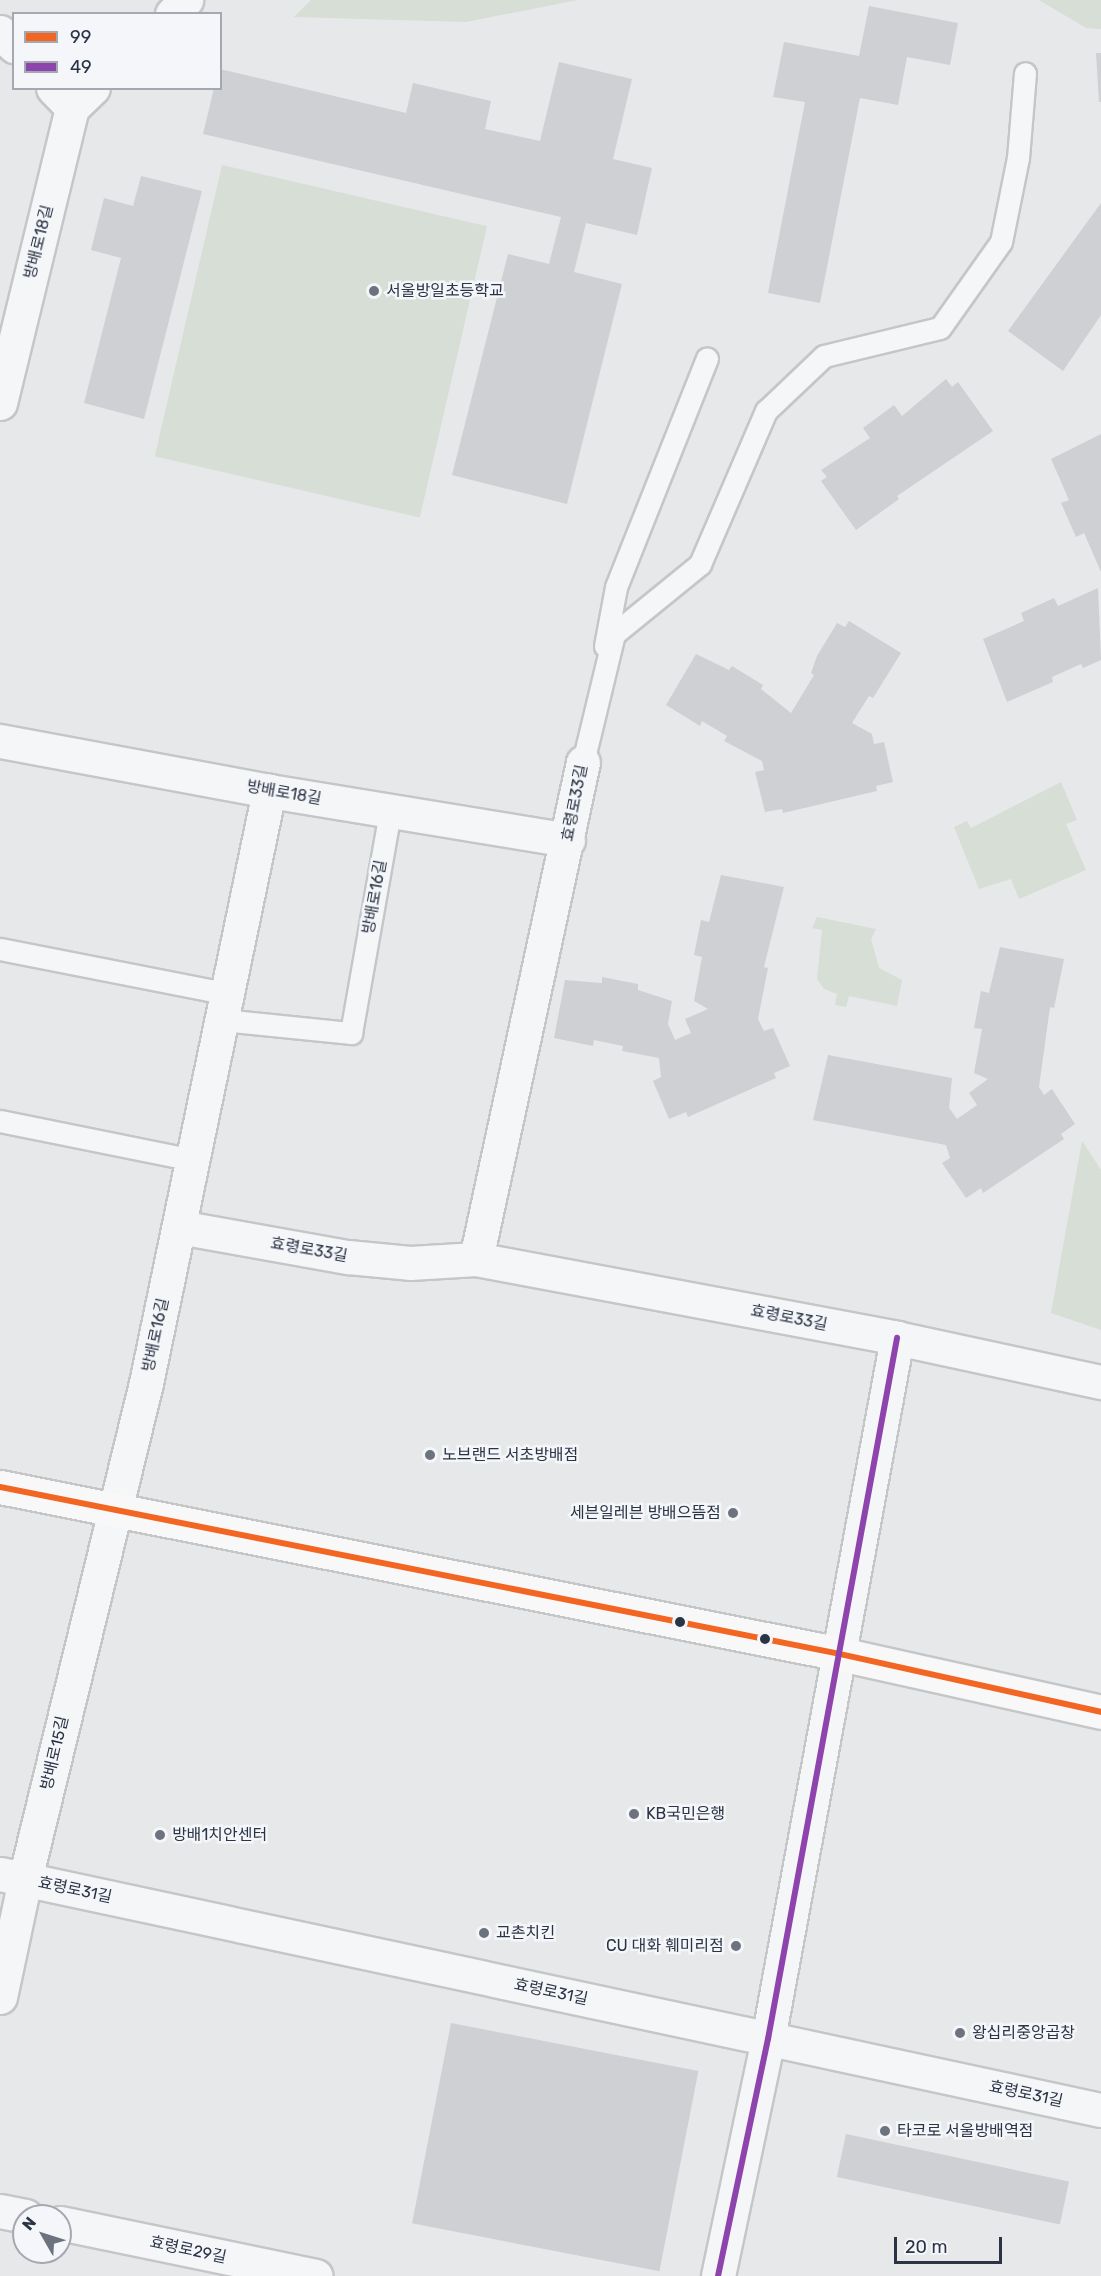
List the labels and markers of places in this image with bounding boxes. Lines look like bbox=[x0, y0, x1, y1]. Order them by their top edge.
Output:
place label: 서울방일초등학교 bbox=[386, 281, 504, 301]
marker: 서울방일초등학교 bbox=[367, 284, 381, 298]
place label: 노브랜드 서초방배점 bbox=[442, 1445, 578, 1465]
marker: 노브랜드 서초방배점 bbox=[423, 1448, 437, 1462]
place label: 세븐일레븐 방배으뜸점 bbox=[570, 1503, 721, 1523]
marker: 세븐일레븐 방배으뜸점 bbox=[726, 1506, 740, 1520]
unlabelled marker bbox=[674, 1616, 686, 1628]
unlabelled marker bbox=[759, 1633, 771, 1645]
place label: KB국민은행 bbox=[646, 1804, 725, 1824]
marker: KB국민은행 bbox=[627, 1807, 641, 1821]
place label: 방배1치안센터 bbox=[172, 1825, 267, 1845]
marker: 방배1치안센터 bbox=[153, 1828, 167, 1842]
place label: 교촌치킨 bbox=[496, 1923, 555, 1943]
marker: 교촌치킨 bbox=[477, 1926, 491, 1940]
place label: CU 대화 훼미리점 bbox=[606, 1936, 724, 1956]
marker: CU 대화 훼미리점 bbox=[729, 1939, 743, 1953]
place label: 왕십리중앙곱창 bbox=[972, 2023, 1075, 2043]
marker: 왕십리중앙곱창 bbox=[953, 2026, 967, 2040]
place label: 타코로 서울방배역점 bbox=[897, 2121, 1033, 2141]
marker: 타코로 서울방배역점 bbox=[878, 2124, 892, 2138]

